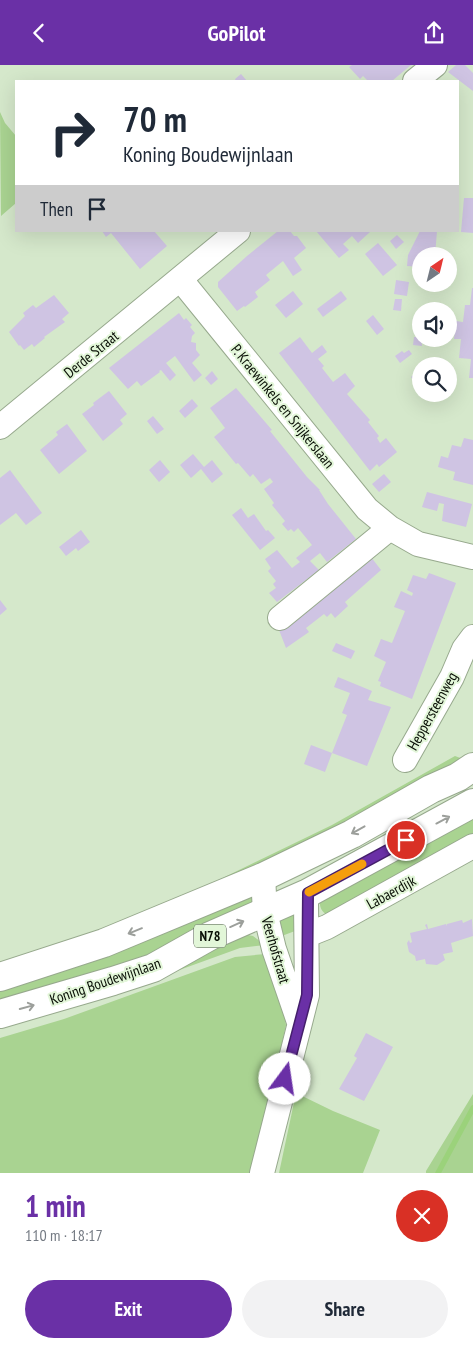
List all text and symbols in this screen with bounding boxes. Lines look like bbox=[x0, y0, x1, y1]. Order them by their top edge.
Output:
icon: back bbox=[25, 19, 53, 47]
text: GoPilot bbox=[208, 19, 265, 47]
icon: share bbox=[420, 19, 448, 47]
text: 70 m bbox=[123, 96, 187, 142]
icon: right bbox=[40, 100, 105, 165]
text: Koning Boudewijnlaan bbox=[123, 140, 293, 168]
icon: arrive bbox=[83, 195, 111, 223]
text: Then bbox=[40, 197, 73, 221]
north arrow bbox=[412, 247, 458, 293]
map controls bbox=[412, 247, 457, 402]
button: sound bbox=[412, 302, 457, 347]
street label: Derde Straat bbox=[60, 326, 122, 382]
street label: P. Kraewinkels en Snijkerslaan bbox=[227, 340, 339, 472]
button: search bbox=[412, 357, 457, 402]
street label: Heppersteenweg bbox=[403, 668, 461, 754]
one-way arrow bbox=[435, 815, 450, 824]
pin bbox=[385, 819, 427, 861]
one-way arrow bbox=[350, 825, 365, 835]
icon: arrive bbox=[392, 826, 420, 854]
street label: Labaerdijk bbox=[363, 871, 419, 913]
street label: Veerhofstraat bbox=[257, 913, 295, 986]
one-way arrow bbox=[229, 919, 244, 929]
road number: N78 bbox=[194, 924, 226, 947]
one-way arrow bbox=[128, 926, 143, 936]
street label: Koning Boudewijnlaan bbox=[47, 953, 163, 1009]
one-way arrow bbox=[18, 1001, 34, 1011]
position arrow bbox=[258, 1052, 310, 1104]
text: 1 min bbox=[25, 1186, 86, 1225]
button: close bbox=[396, 1190, 448, 1242]
text: 110 m · 18:17 bbox=[25, 1225, 103, 1245]
button: Exit bbox=[25, 1280, 232, 1338]
button: Share bbox=[242, 1280, 448, 1338]

